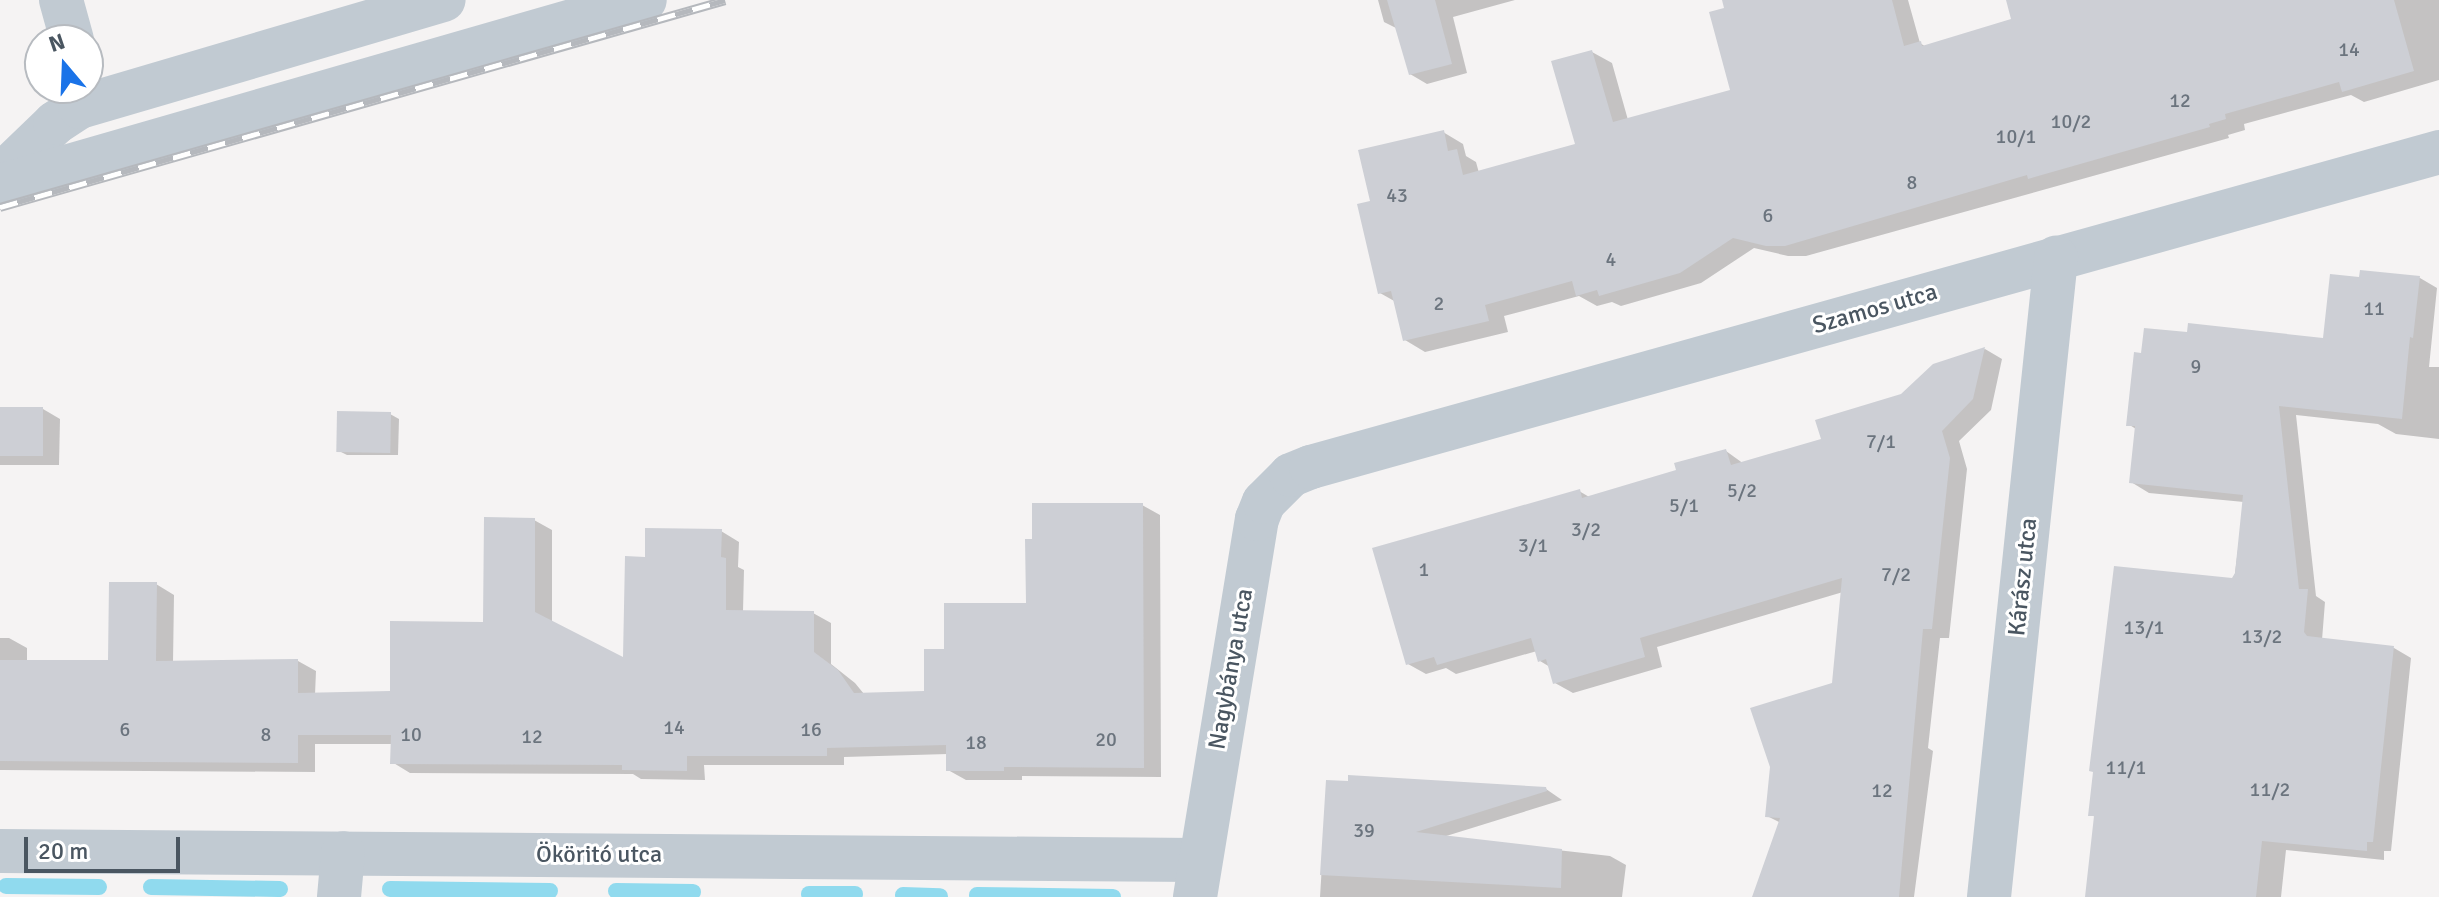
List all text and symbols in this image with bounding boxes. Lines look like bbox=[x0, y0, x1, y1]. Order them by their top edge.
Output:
north arrow bbox=[24, 24, 104, 104]
text: N bbox=[45, 27, 68, 58]
house number: 14 bbox=[2338, 37, 2360, 61]
house number: 12 bbox=[2169, 88, 2191, 112]
house number: 10/2 bbox=[2051, 109, 2091, 133]
house number: 10/1 bbox=[1996, 124, 2036, 148]
house number: 8 bbox=[1907, 170, 1917, 194]
house number: 43 bbox=[1386, 183, 1408, 207]
house number: 6 bbox=[1763, 203, 1773, 227]
house number: 4 bbox=[1606, 247, 1616, 271]
street label: Szamos utca bbox=[1809, 277, 1941, 341]
house number: 2 bbox=[1434, 291, 1444, 315]
house number: 11 bbox=[2363, 296, 2385, 320]
house number: 9 bbox=[2191, 354, 2201, 378]
house number: 7/1 bbox=[1866, 429, 1896, 453]
house number: 5/2 bbox=[1727, 478, 1757, 502]
house number: 5/1 bbox=[1669, 493, 1699, 517]
house number: 3/2 bbox=[1571, 517, 1601, 541]
street label: Kárász utca bbox=[2002, 517, 2044, 637]
house number: 3/1 bbox=[1518, 533, 1548, 557]
house number: 1 bbox=[1419, 557, 1429, 581]
house number: 7/2 bbox=[1881, 562, 1911, 586]
street label: Nagybánya utca bbox=[1203, 586, 1259, 752]
house number: 13/1 bbox=[2124, 615, 2164, 639]
house number: 13/2 bbox=[2242, 624, 2282, 648]
house number: 14 bbox=[663, 715, 685, 739]
house number: 6 bbox=[120, 717, 130, 741]
house number: 16 bbox=[800, 717, 822, 741]
house number: 8 bbox=[261, 722, 271, 746]
house number: 10 bbox=[400, 722, 422, 746]
house number: 12 bbox=[521, 724, 543, 748]
house number: 20 bbox=[1095, 727, 1117, 751]
house number: 18 bbox=[965, 730, 987, 754]
house number: 11/1 bbox=[2106, 755, 2146, 779]
house number: 11/2 bbox=[2250, 777, 2290, 801]
house number: 12 bbox=[1871, 778, 1893, 802]
house number: 39 bbox=[1353, 818, 1375, 842]
scale bar bbox=[28, 821, 184, 871]
text: 20 m bbox=[38, 836, 88, 866]
street label: Ököritó utca bbox=[536, 841, 662, 869]

